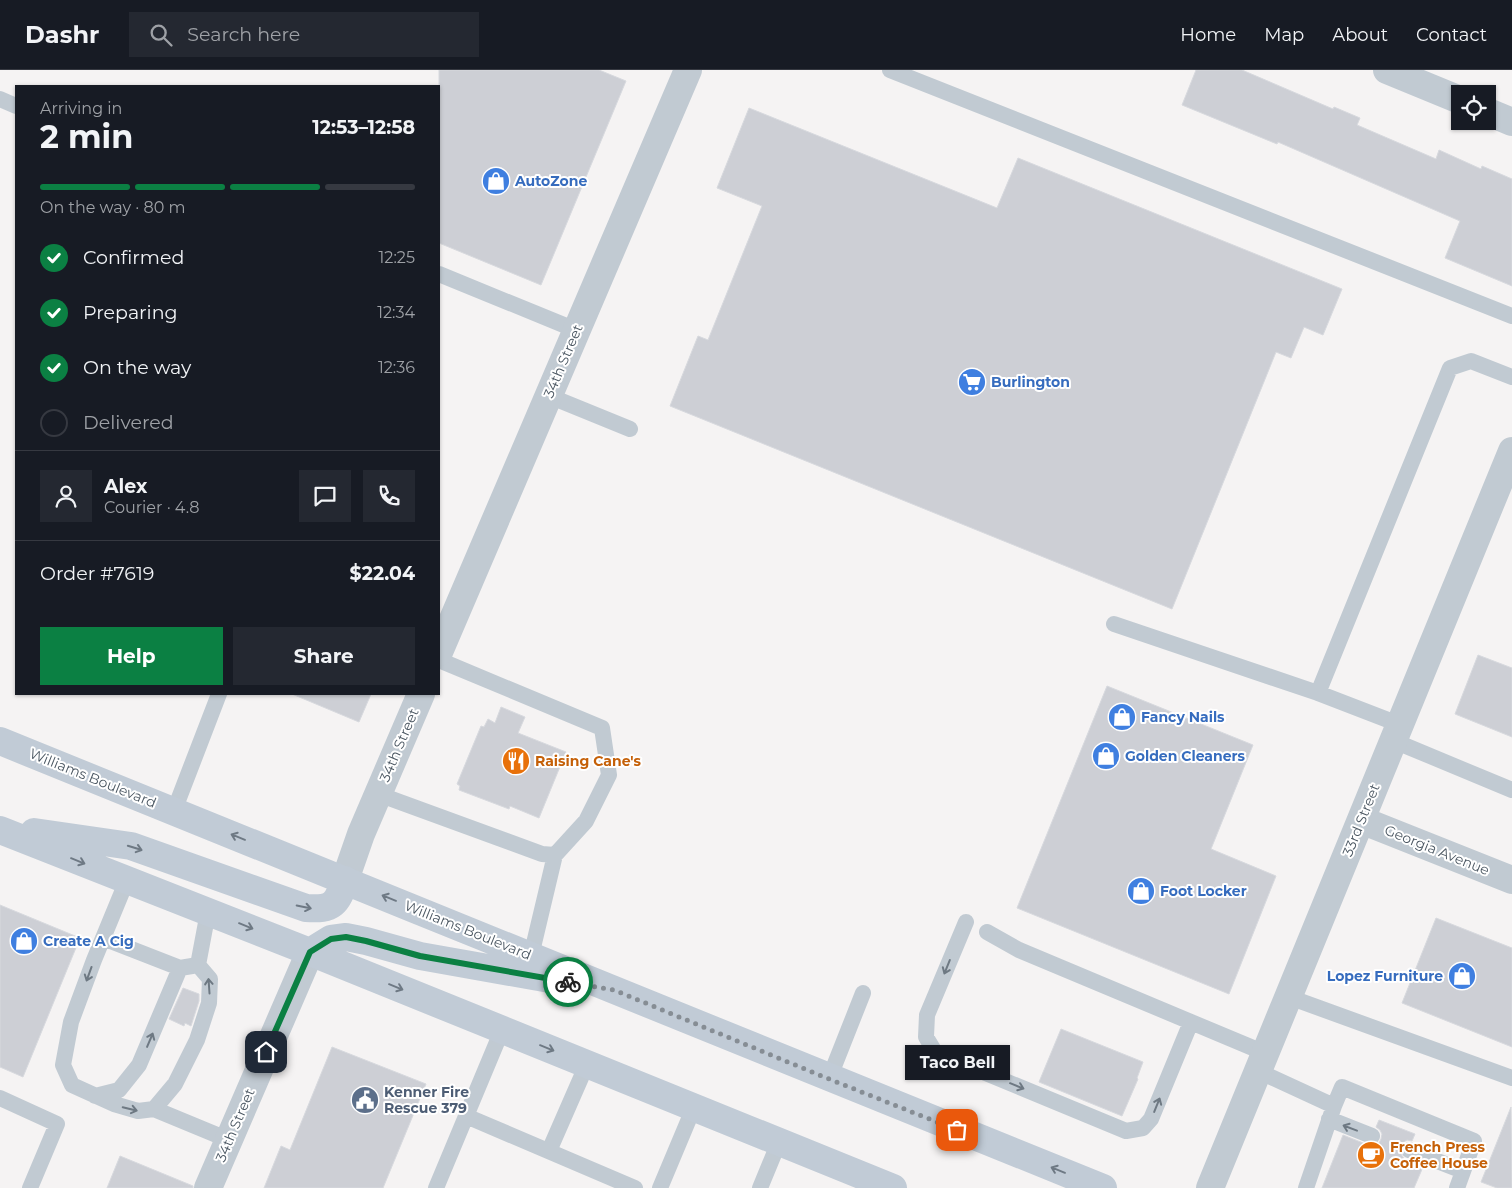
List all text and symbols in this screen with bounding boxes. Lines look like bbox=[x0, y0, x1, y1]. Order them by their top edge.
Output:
search box bbox=[129, 12, 479, 57]
text: Dashr bbox=[25, 20, 99, 49]
icon: search bbox=[147, 21, 175, 49]
text: Search here bbox=[187, 23, 300, 46]
text: Home bbox=[1180, 24, 1236, 46]
text: Map bbox=[1264, 24, 1304, 46]
text: About bbox=[1332, 24, 1388, 46]
text: Contact bbox=[1416, 24, 1487, 46]
map controls bbox=[1451, 85, 1496, 130]
button: locate bbox=[1451, 85, 1496, 130]
text: Arriving in bbox=[40, 99, 122, 118]
text: 12:53–12:58 bbox=[312, 116, 415, 139]
text: 2 min bbox=[40, 117, 133, 156]
shop icon: AutoZone bbox=[481, 166, 511, 196]
place label: AutoZone bbox=[514, 172, 587, 190]
text: On the way · 80 m bbox=[40, 198, 186, 217]
icon: check bbox=[40, 244, 68, 272]
text: Confirmed bbox=[83, 246, 184, 269]
text: 12:25 bbox=[379, 248, 415, 267]
icon: check bbox=[40, 299, 68, 327]
text: Preparing bbox=[83, 301, 178, 324]
text: 12:34 bbox=[377, 303, 415, 322]
street label: 34th Street bbox=[539, 321, 587, 401]
icon: check bbox=[40, 354, 68, 382]
text: On the way bbox=[83, 356, 191, 379]
text: 12:36 bbox=[378, 358, 415, 377]
supermarket icon: Burlington bbox=[957, 367, 987, 397]
place label: Burlington bbox=[991, 373, 1070, 391]
text: Delivered bbox=[83, 411, 174, 434]
button: person bbox=[40, 470, 92, 522]
button: chat bbox=[299, 470, 351, 522]
button: phone bbox=[363, 470, 415, 522]
text: Alex bbox=[104, 475, 147, 498]
text: Courier · 4.8 bbox=[104, 498, 200, 517]
text: Order #7619 bbox=[40, 562, 154, 585]
text: $22.04 bbox=[350, 562, 415, 585]
button: Help bbox=[40, 627, 223, 685]
button: Share bbox=[233, 627, 415, 685]
shop icon: Fancy Nails bbox=[1107, 702, 1137, 732]
street label: 34th Street bbox=[375, 705, 423, 785]
place label: Fancy Nails bbox=[1141, 708, 1225, 726]
shop icon: Golden Cleaners bbox=[1091, 741, 1121, 771]
street label: Williams Boulevard bbox=[27, 744, 159, 812]
restaurant icon: Raising Cane's bbox=[501, 746, 531, 776]
place label: Golden Cleaners bbox=[1125, 747, 1246, 765]
place label: Raising Cane's bbox=[535, 752, 641, 770]
street label: 33rd Street bbox=[1338, 781, 1384, 859]
street label: Georgia Avenue bbox=[1382, 821, 1492, 879]
one-way arrow bbox=[231, 831, 246, 841]
one-way arrow bbox=[126, 843, 142, 853]
one-way arrow bbox=[70, 856, 85, 866]
shop icon: Foot Locker bbox=[1126, 876, 1156, 906]
place label: Foot Locker bbox=[1160, 882, 1247, 900]
one-way arrow bbox=[381, 892, 396, 901]
street label: Williams Boulevard bbox=[402, 896, 534, 964]
one-way arrow bbox=[296, 903, 312, 912]
one-way arrow bbox=[238, 923, 253, 932]
shop icon: Create A Cig bbox=[9, 926, 39, 956]
place label: Create A Cig bbox=[43, 932, 134, 950]
courier bbox=[543, 957, 593, 1007]
one-way arrow bbox=[942, 959, 951, 974]
shop icon: Lopez Furniture bbox=[1447, 961, 1477, 991]
one-way arrow bbox=[84, 965, 93, 981]
place label: Lopez Furniture bbox=[1327, 967, 1443, 985]
icon: bike bbox=[554, 968, 582, 996]
one-way arrow bbox=[204, 978, 213, 994]
one-way arrow bbox=[388, 983, 403, 992]
pin bbox=[245, 1031, 287, 1073]
one-way arrow bbox=[145, 1033, 155, 1048]
icon: home bbox=[252, 1038, 280, 1066]
one-way arrow bbox=[539, 1044, 554, 1053]
callout: Taco Bell bbox=[904, 1045, 1010, 1080]
text: Taco Bell bbox=[920, 1053, 995, 1072]
one-way arrow bbox=[1009, 1082, 1024, 1091]
place label: Kenner Fire Rescue 379 bbox=[384, 1083, 469, 1117]
street label: 34th Street bbox=[211, 1085, 259, 1165]
public building icon: Kenner Fire Rescue 379 bbox=[350, 1085, 380, 1115]
one-way arrow bbox=[1152, 1098, 1162, 1113]
one-way arrow bbox=[122, 1105, 138, 1114]
pin bbox=[936, 1109, 978, 1151]
icon: bag bbox=[943, 1116, 971, 1144]
one-way arrow bbox=[1343, 1123, 1358, 1132]
place label: French Press Coffee House bbox=[1390, 1138, 1488, 1172]
cafe icon: French Press Coffee House bbox=[1356, 1140, 1386, 1170]
one-way arrow bbox=[1051, 1165, 1066, 1174]

